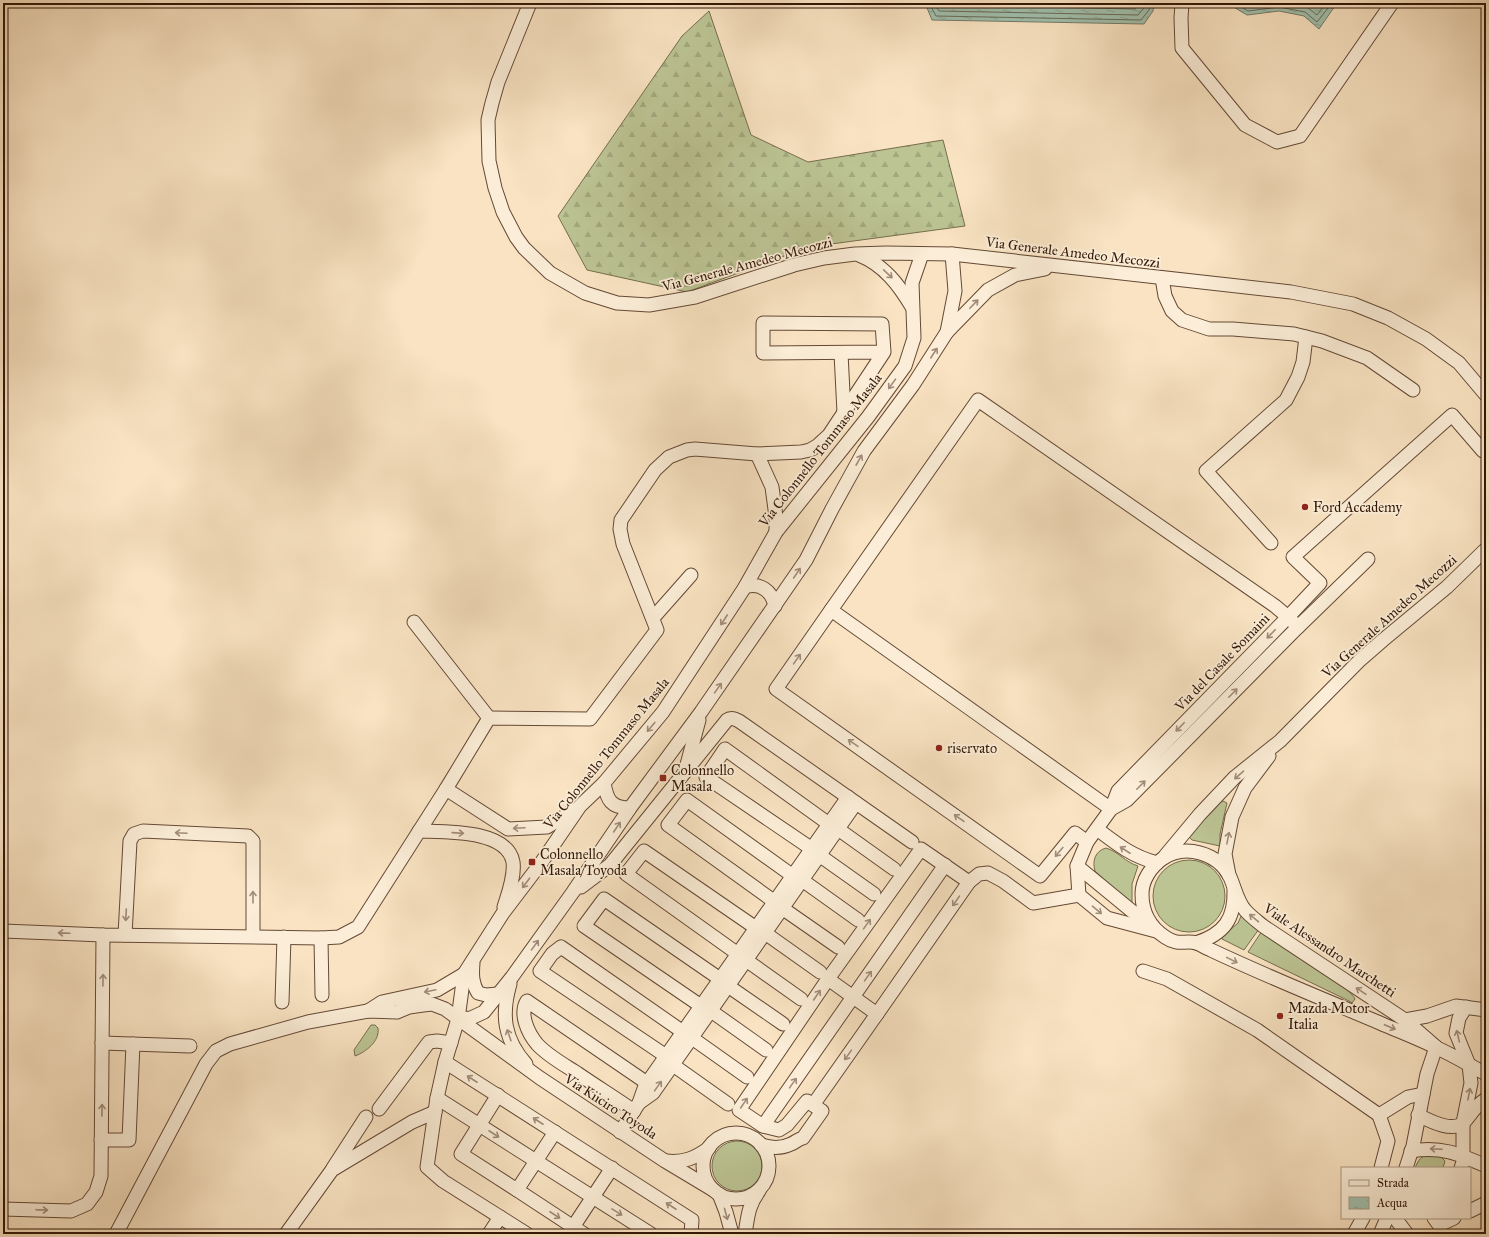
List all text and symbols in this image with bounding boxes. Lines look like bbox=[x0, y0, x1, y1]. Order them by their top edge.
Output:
street label: Via Generale Amedeo Mecozzi bbox=[659, 233, 834, 296]
street label: Via Generale Amedeo Mecozzi bbox=[984, 233, 1161, 272]
one-way arrow bbox=[883, 269, 893, 279]
one-way arrow bbox=[969, 299, 979, 309]
one-way arrow bbox=[930, 347, 938, 359]
street label: Via Colonnello Tommaso Masala bbox=[755, 370, 886, 531]
one-way arrow bbox=[887, 378, 896, 389]
one-way arrow bbox=[856, 454, 864, 466]
place label: Ford Accademy bbox=[1313, 499, 1403, 516]
marker: Ford Accademy bbox=[1300, 502, 1310, 512]
street label: Via Generale Amedeo Mecozzi bbox=[1318, 551, 1460, 682]
one-way arrow bbox=[793, 568, 801, 579]
street label: Via del Casale Somaini bbox=[1171, 610, 1274, 715]
one-way arrow bbox=[720, 614, 728, 625]
one-way arrow bbox=[1266, 629, 1276, 639]
one-way arrow bbox=[793, 654, 801, 665]
street label: Via Colonnello Tommaso Masala bbox=[539, 674, 673, 833]
one-way arrow bbox=[714, 682, 722, 693]
one-way arrow bbox=[1228, 688, 1238, 698]
one-way arrow bbox=[646, 722, 655, 733]
one-way arrow bbox=[1176, 722, 1185, 732]
one-way arrow bbox=[847, 739, 858, 747]
place label: riservato bbox=[947, 740, 997, 757]
marker: riservato bbox=[934, 743, 944, 753]
place label: Colonnello Masala bbox=[671, 762, 734, 795]
one-way arrow bbox=[1234, 770, 1244, 779]
marker: Colonnello Masala bbox=[658, 773, 668, 783]
one-way arrow bbox=[1137, 780, 1146, 790]
one-way arrow bbox=[954, 814, 965, 822]
one-way arrow bbox=[613, 822, 621, 833]
one-way arrow bbox=[513, 825, 526, 832]
one-way arrow bbox=[175, 829, 188, 836]
one-way arrow bbox=[451, 830, 464, 837]
one-way arrow bbox=[1224, 832, 1232, 845]
one-way arrow bbox=[1120, 845, 1131, 854]
place label: Colonnello Masala/Toyoda bbox=[540, 846, 627, 879]
one-way arrow bbox=[1055, 847, 1064, 857]
marker: Colonnello Masala/Toyoda bbox=[527, 857, 537, 867]
one-way arrow bbox=[521, 877, 530, 888]
one-way arrow bbox=[249, 891, 257, 904]
one-way arrow bbox=[952, 895, 960, 906]
street label: Viale Alessandro Marchetti bbox=[1260, 899, 1399, 1001]
one-way arrow bbox=[1092, 905, 1103, 914]
one-way arrow bbox=[123, 908, 130, 921]
one-way arrow bbox=[1249, 913, 1259, 922]
one-way arrow bbox=[863, 919, 871, 930]
one-way arrow bbox=[58, 930, 71, 937]
one-way arrow bbox=[531, 940, 539, 951]
one-way arrow bbox=[1225, 957, 1237, 964]
one-way arrow bbox=[864, 971, 872, 982]
one-way arrow bbox=[99, 974, 107, 987]
one-way arrow bbox=[1356, 987, 1367, 995]
one-way arrow bbox=[424, 988, 437, 996]
one-way arrow bbox=[813, 990, 821, 1001]
place label: Mazda Motor Italia bbox=[1288, 1000, 1370, 1033]
marker: Mazda Motor Italia bbox=[1275, 1011, 1285, 1021]
one-way arrow bbox=[1383, 1024, 1395, 1032]
one-way arrow bbox=[1454, 1029, 1462, 1042]
one-way arrow bbox=[505, 1030, 513, 1042]
one-way arrow bbox=[844, 1049, 852, 1060]
street label: Via Kiiciro Toyoda bbox=[560, 1070, 660, 1143]
one-way arrow bbox=[466, 1074, 477, 1083]
one-way arrow bbox=[789, 1078, 797, 1089]
one-way arrow bbox=[654, 1081, 662, 1092]
one-way arrow bbox=[1465, 1088, 1473, 1101]
one-way arrow bbox=[740, 1098, 748, 1109]
one-way arrow bbox=[98, 1104, 105, 1117]
one-way arrow bbox=[532, 1117, 544, 1125]
one-way arrow bbox=[488, 1130, 499, 1138]
one-way arrow bbox=[1430, 1146, 1443, 1153]
legend bbox=[1341, 1167, 1471, 1219]
text: Strada bbox=[1377, 1176, 1410, 1190]
text: Acqua bbox=[1376, 1196, 1408, 1211]
one-way arrow bbox=[665, 1202, 677, 1210]
one-way arrow bbox=[35, 1206, 48, 1214]
one-way arrow bbox=[723, 1207, 731, 1220]
one-way arrow bbox=[611, 1208, 622, 1217]
one-way arrow bbox=[549, 1210, 560, 1219]

